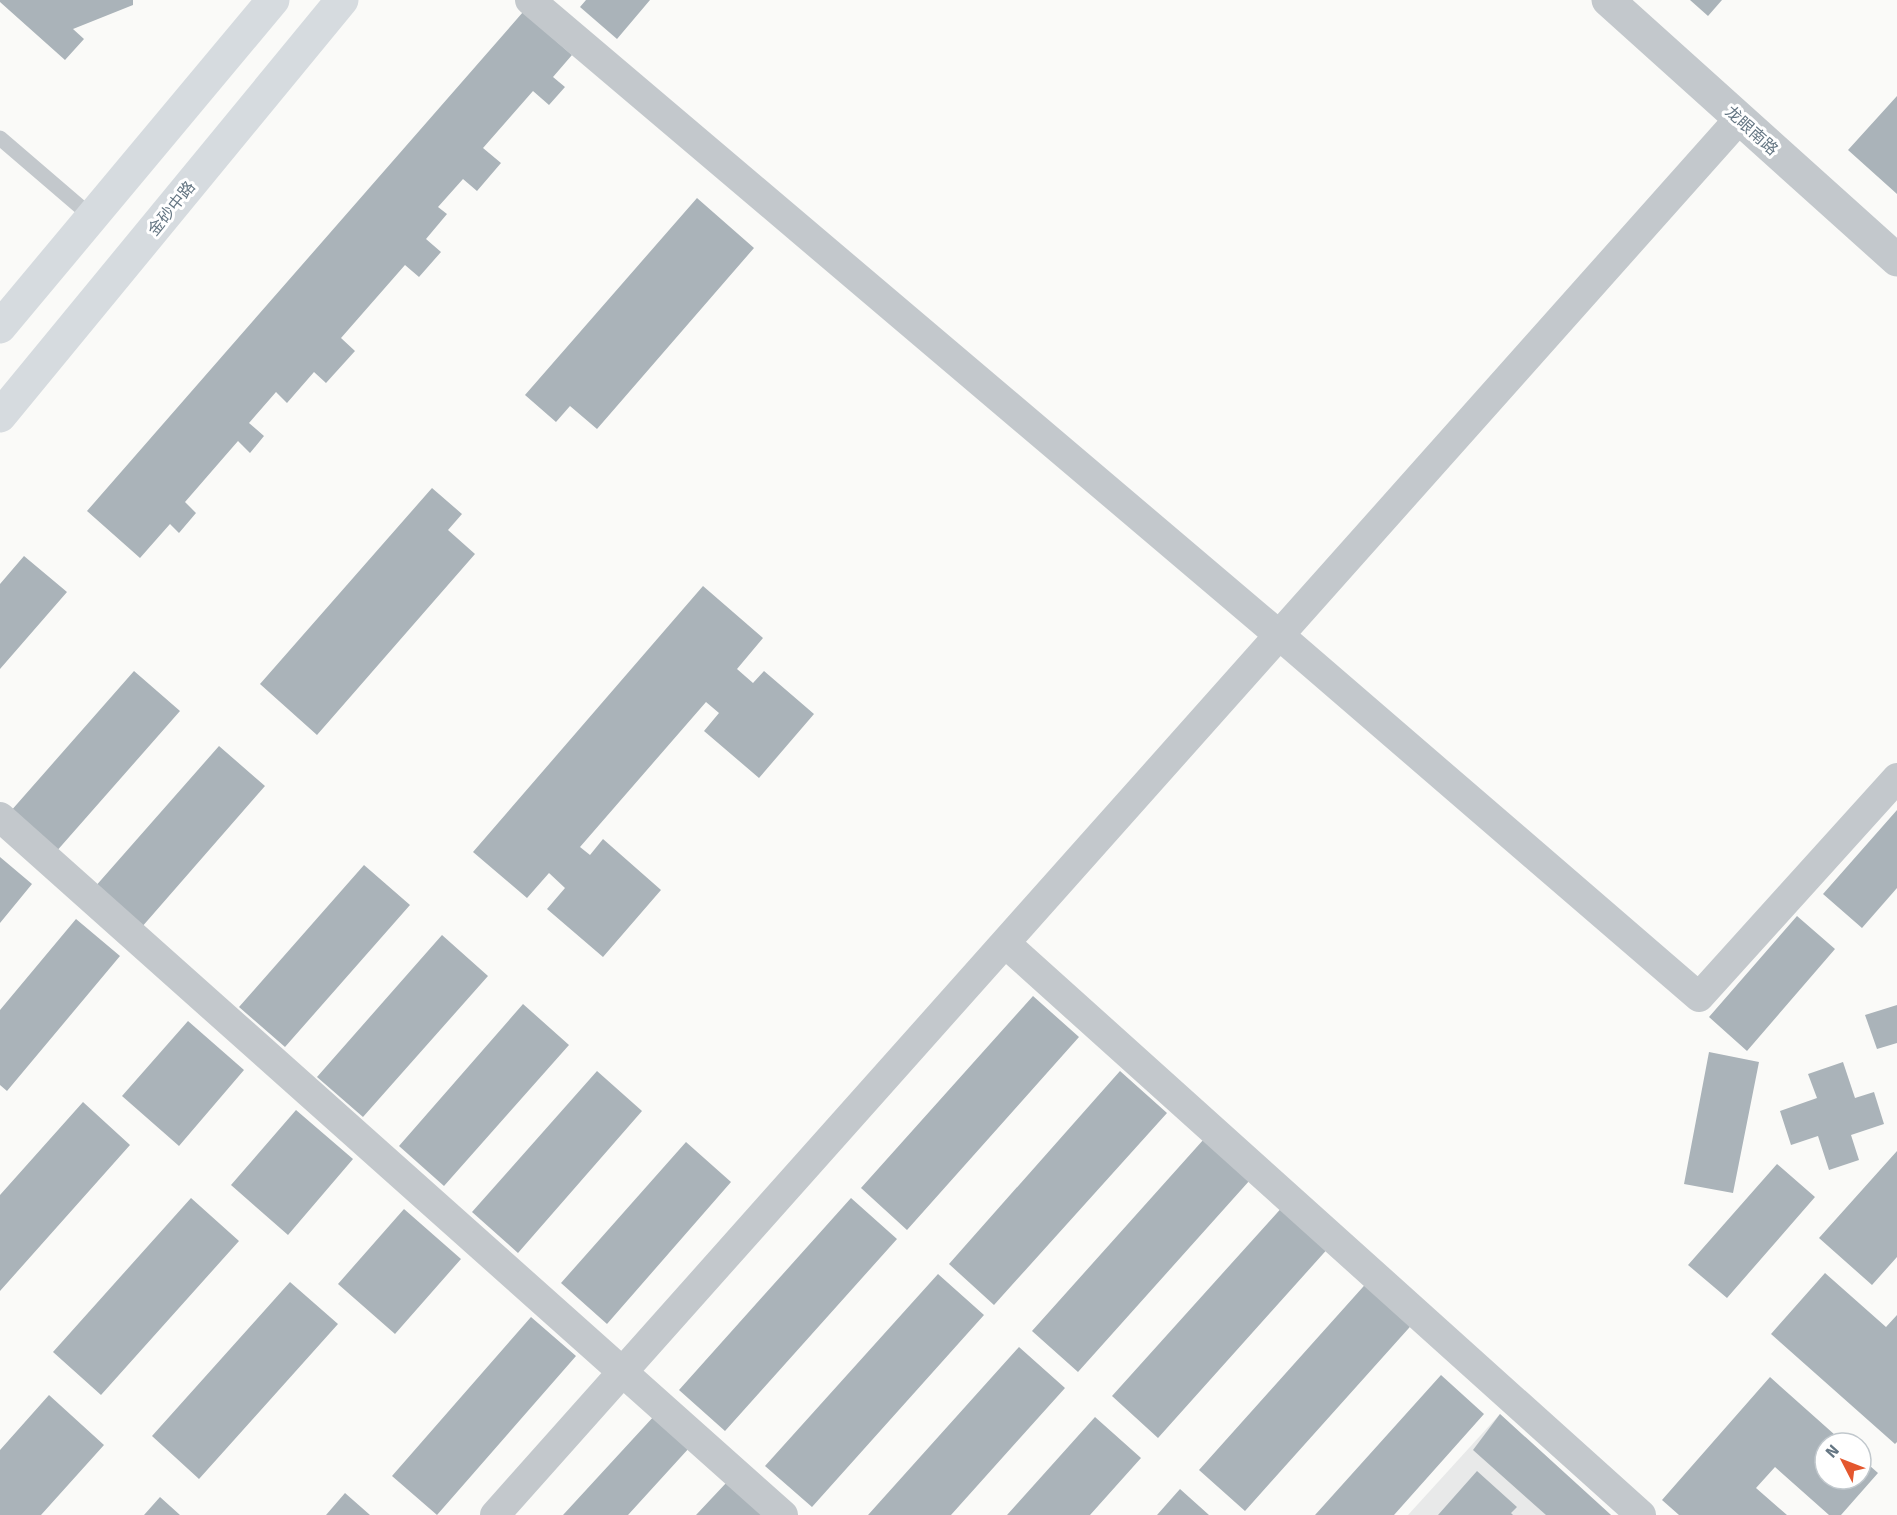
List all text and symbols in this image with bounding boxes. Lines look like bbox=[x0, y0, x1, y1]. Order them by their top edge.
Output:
street label: 龙眼南路 bbox=[1721, 102, 1782, 160]
street label: 金砂中路 bbox=[144, 177, 200, 240]
north arrow bbox=[1813, 1431, 1873, 1491]
text: N bbox=[1821, 1441, 1844, 1462]

